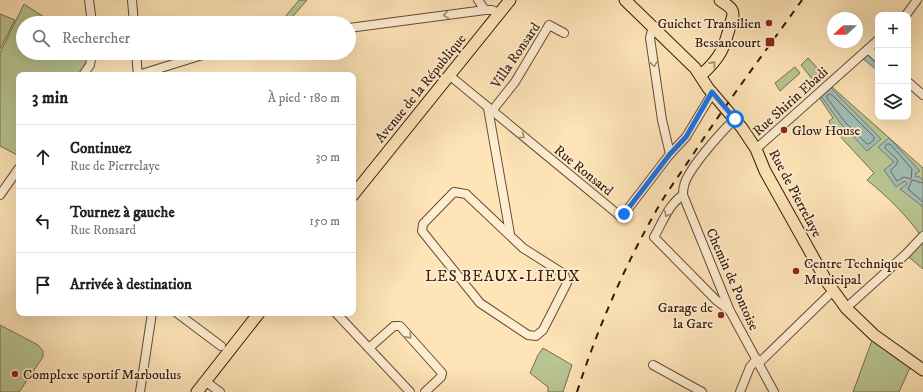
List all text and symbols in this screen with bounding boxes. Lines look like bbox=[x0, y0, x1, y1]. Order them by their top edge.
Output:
one-way arrow bbox=[443, 10, 449, 19]
north arrow bbox=[827, 12, 863, 48]
map controls bbox=[875, 12, 911, 120]
button: + bbox=[875, 12, 911, 48]
place label: Guichet Transilien bbox=[657, 15, 762, 33]
search box bbox=[16, 16, 356, 60]
marker: Guichet Transilien bbox=[764, 18, 774, 28]
street label: Villa Ronsard bbox=[487, 19, 545, 93]
icon: search bbox=[30, 27, 52, 49]
text: Rechercher bbox=[62, 29, 130, 48]
street label: Avenue de la République bbox=[371, 30, 470, 147]
place label: Bessancourt bbox=[694, 34, 762, 52]
marker: Bessancourt bbox=[764, 36, 776, 48]
button: − bbox=[875, 48, 911, 84]
one-way arrow bbox=[649, 61, 658, 67]
one-way arrow bbox=[708, 61, 715, 69]
street label: Rue Shirin Ebadi bbox=[749, 63, 832, 140]
button: layers bbox=[875, 84, 911, 120]
text: 3 min bbox=[32, 87, 68, 109]
text: À pied · 180 m bbox=[268, 90, 340, 106]
route start bbox=[726, 110, 744, 128]
place label: Glow House bbox=[792, 122, 860, 140]
marker: Glow House bbox=[779, 125, 789, 135]
one-way arrow bbox=[517, 131, 524, 138]
text: Continuez bbox=[70, 139, 131, 158]
street label: Rue Ronsard bbox=[550, 141, 617, 200]
icon: ahead bbox=[32, 146, 54, 168]
street label: Rue de Pierrelaye bbox=[764, 146, 826, 241]
text: 30 m bbox=[316, 149, 340, 165]
text: Rue de Pierrelaye bbox=[70, 158, 160, 174]
text: Tournez à gauche bbox=[70, 203, 175, 222]
route end bbox=[615, 205, 633, 223]
icon: left bbox=[32, 210, 54, 232]
one-way arrow bbox=[664, 210, 671, 218]
text: 150 m bbox=[309, 213, 340, 229]
text: Rue Ronsard bbox=[70, 222, 136, 238]
street label: Chemin de Pontoise bbox=[702, 226, 763, 333]
place label: Centre Technique Municipal bbox=[804, 255, 904, 289]
marker: Centre Technique Municipal bbox=[791, 266, 801, 276]
district label: LES BEAUX-LIEUX bbox=[425, 267, 581, 286]
icon: arrive bbox=[32, 274, 54, 296]
text: Arrivée à destination bbox=[70, 275, 192, 294]
place label: Garage de la Gare bbox=[658, 299, 713, 333]
marker: Garage de la Gare bbox=[716, 310, 726, 320]
one-way arrow bbox=[404, 331, 412, 339]
place label: Complexe sportif Marboulus bbox=[23, 366, 181, 384]
marker: Complexe sportif Marboulus bbox=[10, 369, 20, 379]

